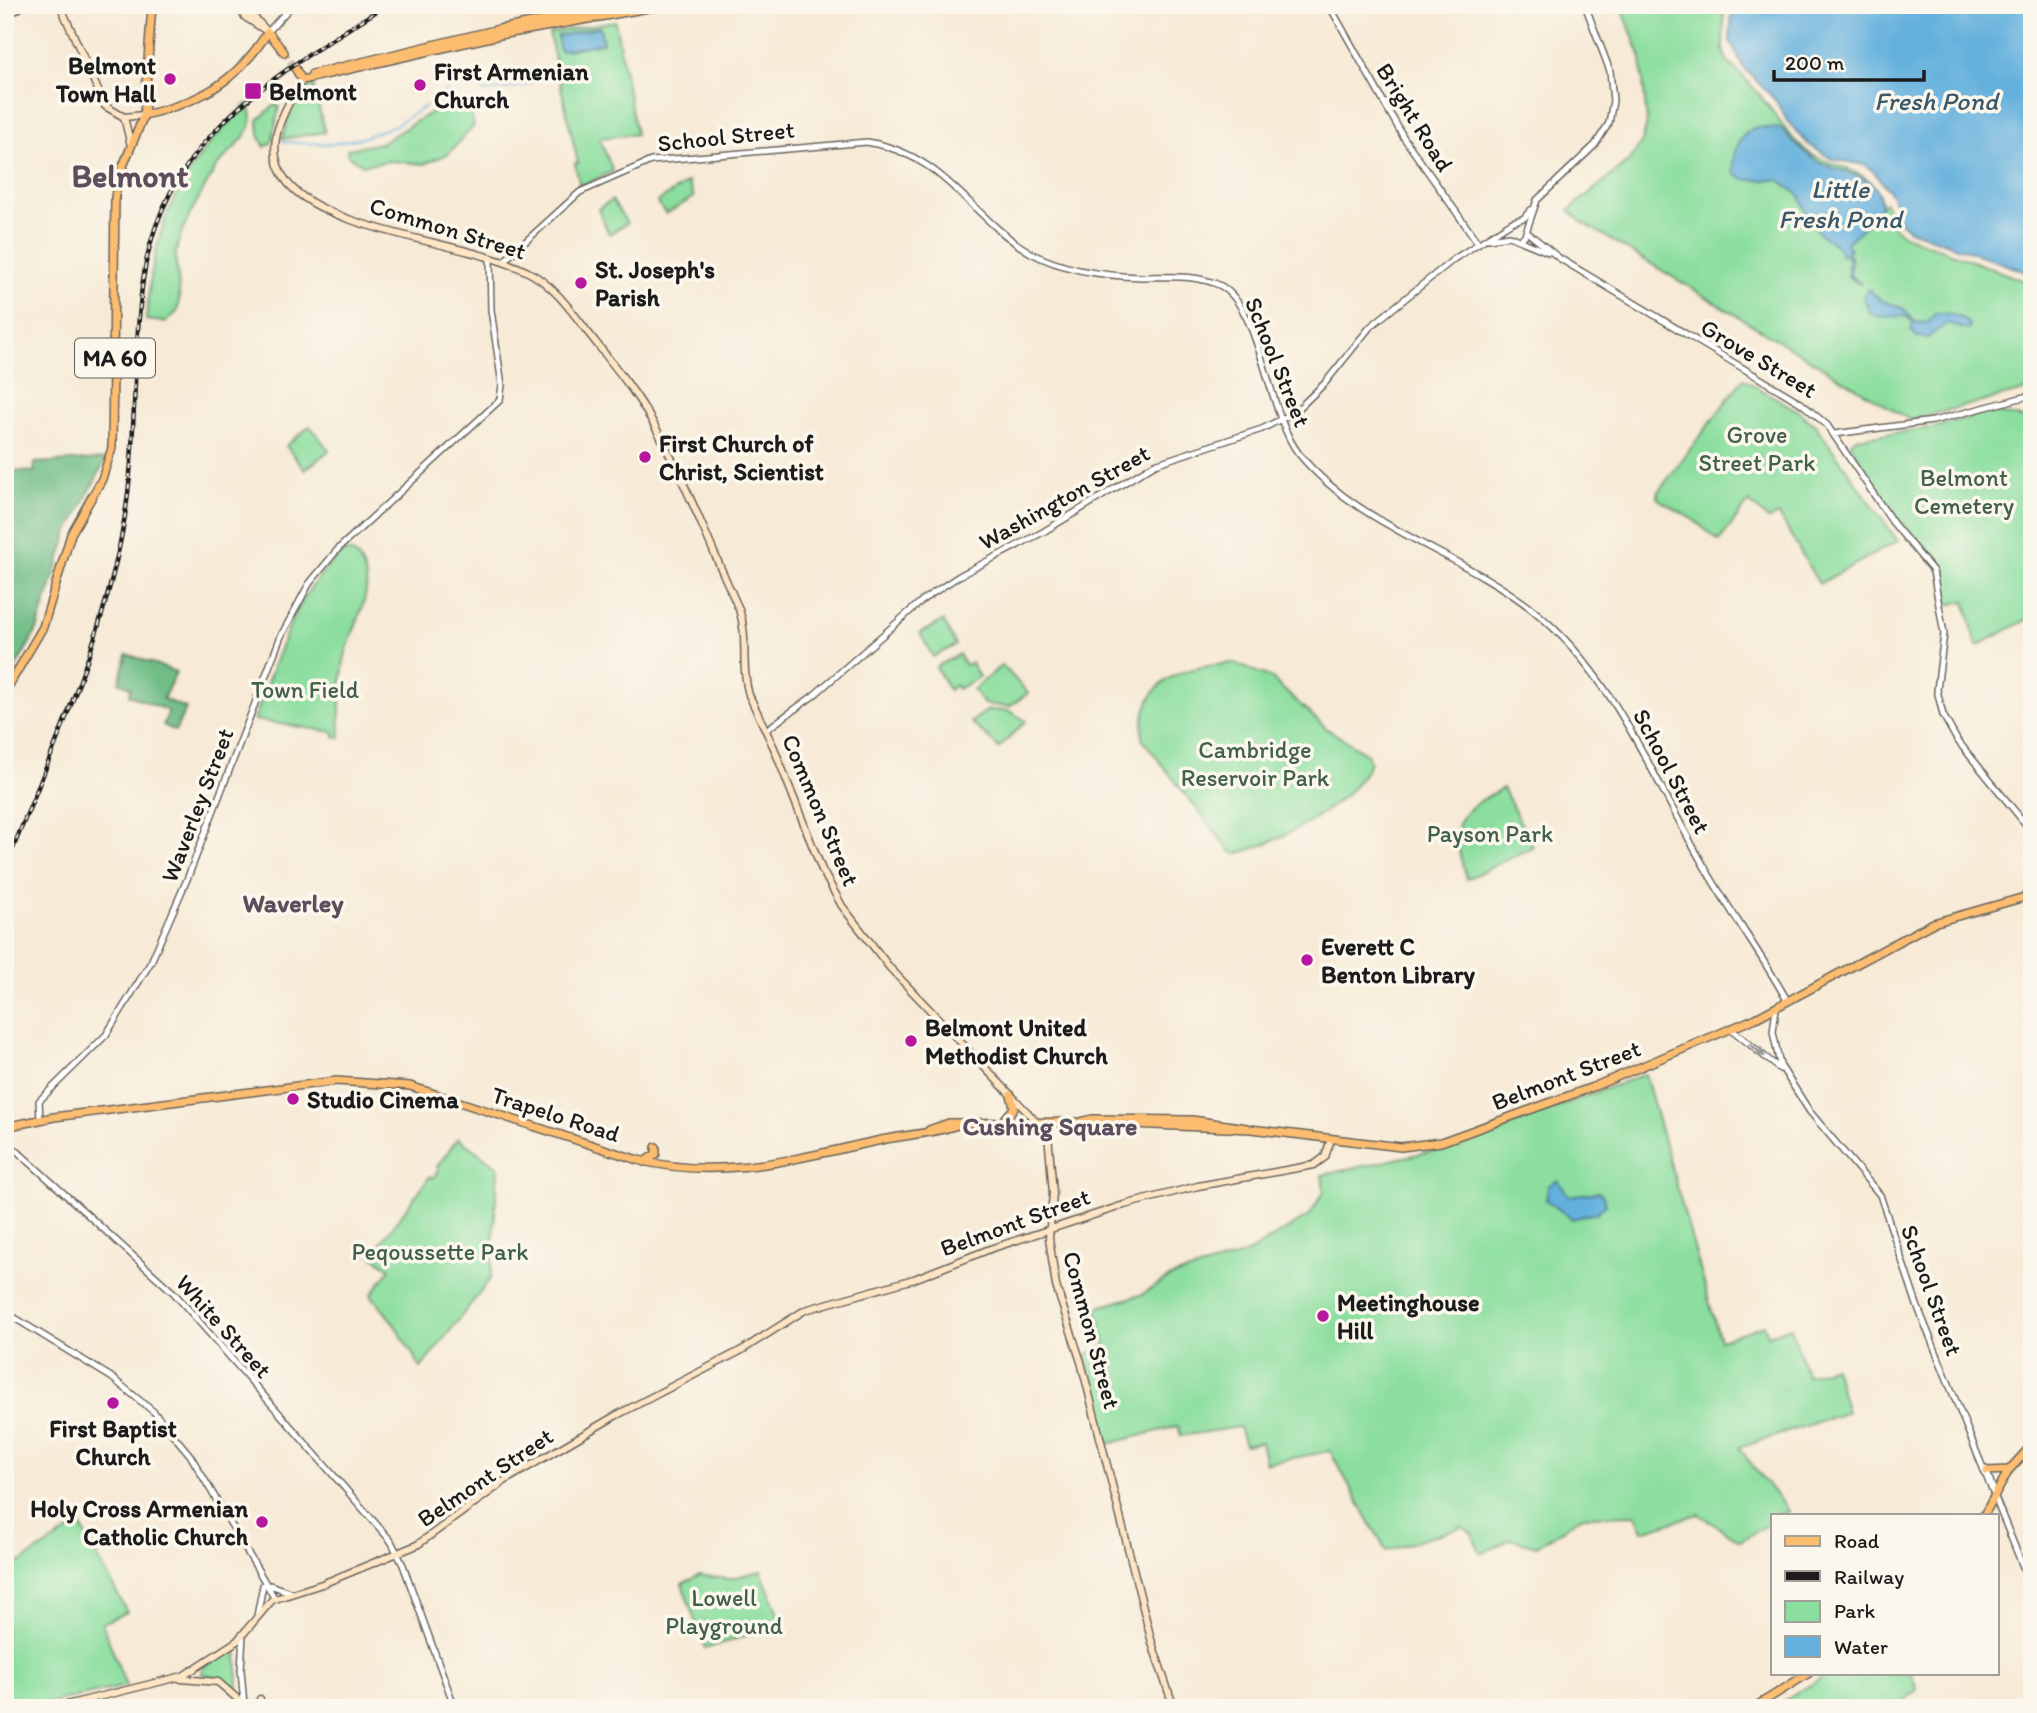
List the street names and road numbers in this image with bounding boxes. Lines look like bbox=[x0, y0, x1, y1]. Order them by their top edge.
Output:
street label: Bright Road bbox=[1370, 57, 1460, 177]
street label: School Street bbox=[656, 114, 796, 158]
street label: Common Street bbox=[366, 190, 530, 266]
street label: School Street bbox=[1239, 293, 1317, 431]
street label: Grove Street bbox=[1696, 312, 1822, 404]
road number: MA 60 bbox=[75, 338, 155, 378]
street label: Washington Street bbox=[974, 438, 1154, 556]
street label: School Street bbox=[1627, 704, 1717, 838]
street label: Waverley Street bbox=[154, 724, 240, 886]
street label: Common Street bbox=[776, 730, 866, 890]
street label: Belmont Street bbox=[1487, 1033, 1645, 1117]
street label: Trapelo Road bbox=[488, 1080, 624, 1148]
street label: Belmont Street bbox=[936, 1181, 1094, 1263]
street label: School Street bbox=[1895, 1221, 1969, 1359]
street label: Common Street bbox=[1057, 1248, 1127, 1412]
street label: White Street bbox=[170, 1268, 278, 1384]
street label: Belmont Street bbox=[412, 1421, 558, 1533]

